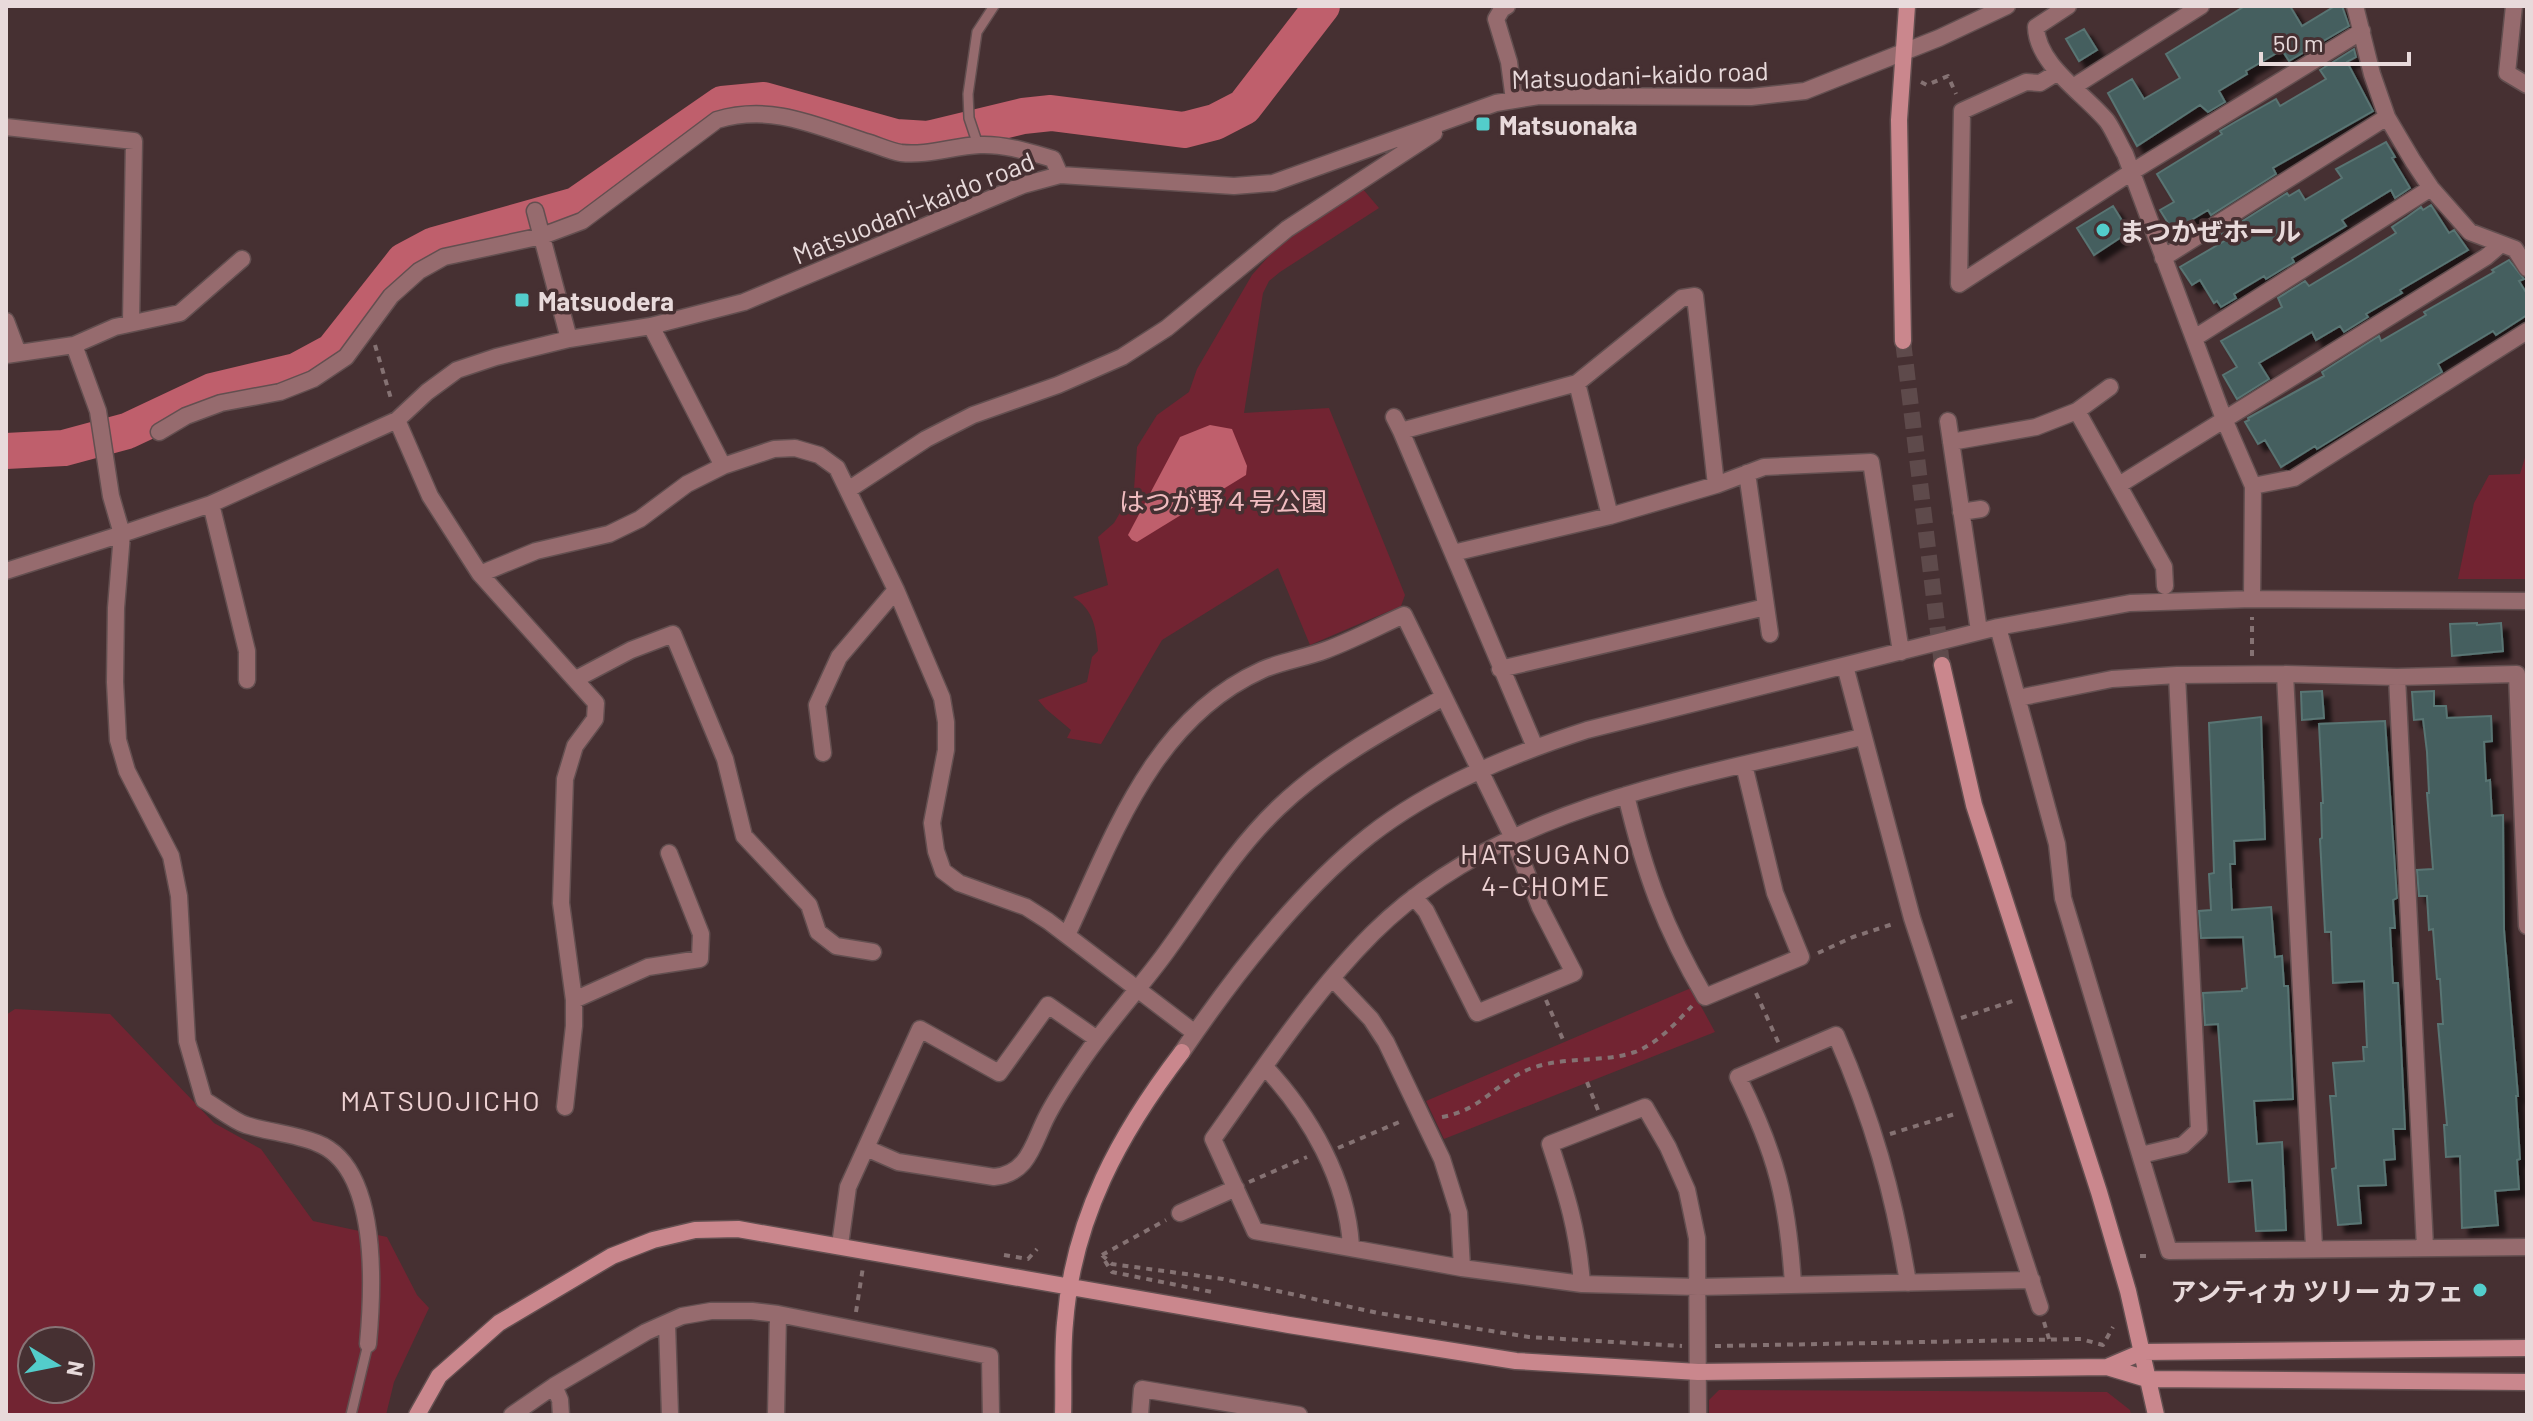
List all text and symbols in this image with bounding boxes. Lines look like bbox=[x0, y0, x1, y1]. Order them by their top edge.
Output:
scale bar bbox=[2261, 16, 2409, 66]
text: 50 m bbox=[2273, 28, 2324, 57]
street label: Matsuodani-kaido road bbox=[1511, 54, 1769, 94]
place label: Matsuonaka bbox=[1499, 109, 1638, 140]
marker: Matsuonaka bbox=[1474, 115, 1492, 133]
street label: Matsuodani-kaido road bbox=[788, 144, 1038, 270]
place label: まつかぜホール bbox=[2119, 215, 2301, 246]
marker: まつかぜホール bbox=[2094, 221, 2112, 239]
place label: Matsuodera bbox=[538, 285, 674, 316]
marker: Matsuodera bbox=[513, 291, 531, 309]
park label: はつが野４号公園 bbox=[1119, 485, 1327, 516]
district label: HATSUGANO 4-CHOME bbox=[1460, 836, 1632, 902]
district label: MATSUOJICHO bbox=[340, 1083, 542, 1117]
place label: アンティカ ツリー カフェ bbox=[2170, 1275, 2464, 1306]
marker: アンティカ ツリー カフェ bbox=[2471, 1281, 2489, 1299]
north arrow bbox=[16, 1325, 96, 1405]
text: N bbox=[63, 1359, 91, 1378]

